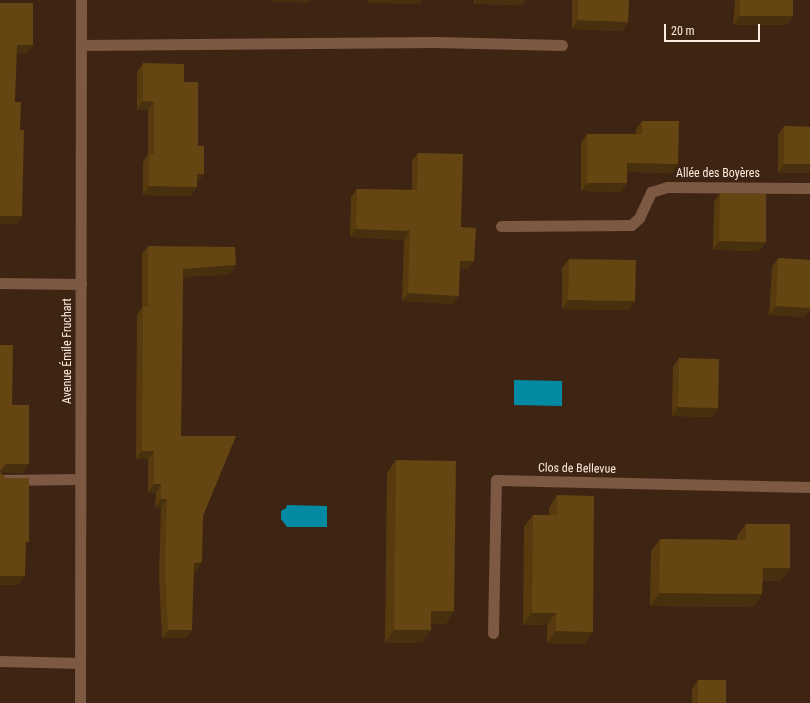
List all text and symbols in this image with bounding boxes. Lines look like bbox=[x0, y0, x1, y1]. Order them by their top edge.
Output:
scale bar bbox=[666, 16, 762, 42]
text: 20 m bbox=[671, 24, 695, 38]
street label: Allée des Boyères bbox=[676, 167, 760, 181]
street label: Avenue Émile Fruchart bbox=[61, 298, 75, 404]
street label: Clos de Bellevue bbox=[538, 461, 616, 477]

